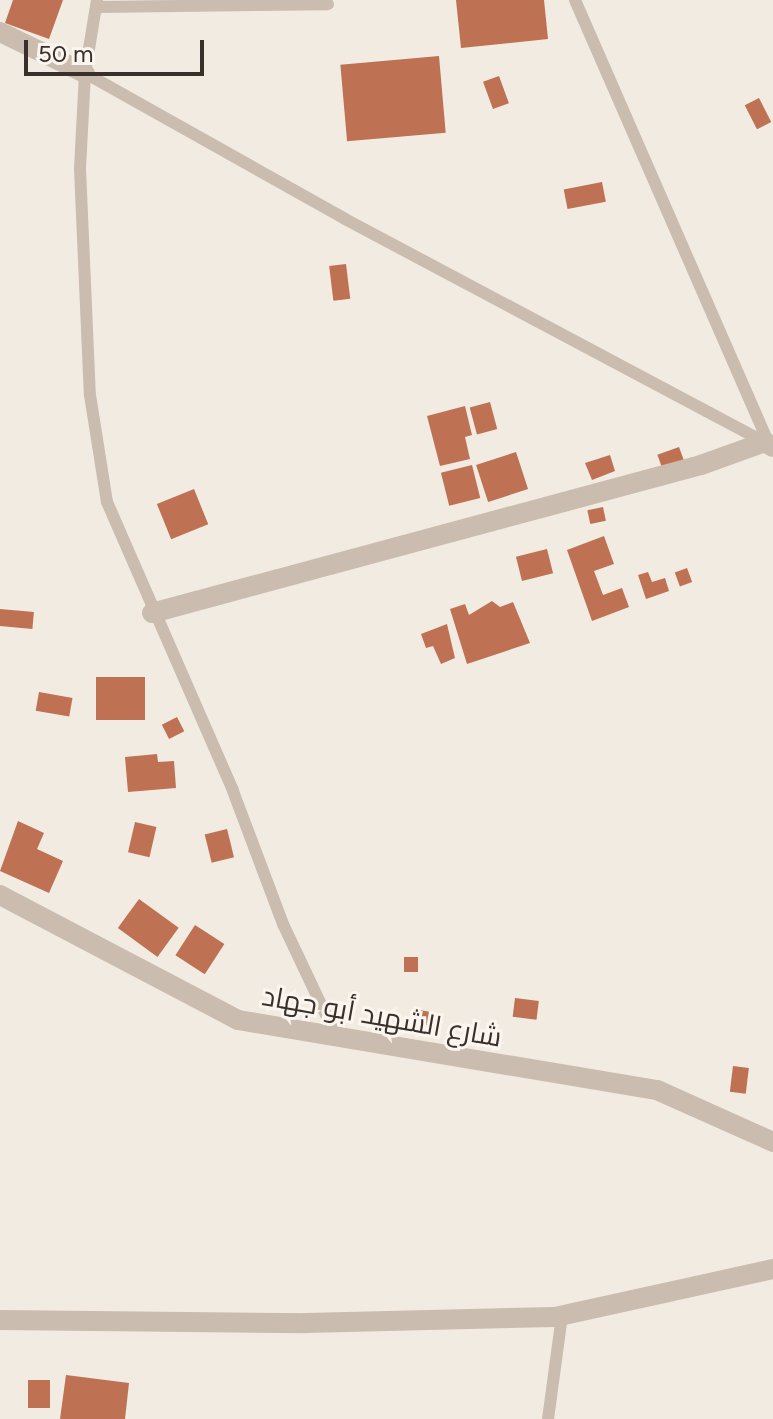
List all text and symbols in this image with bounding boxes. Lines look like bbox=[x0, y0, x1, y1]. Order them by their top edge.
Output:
scale bar bbox=[28, 24, 208, 74]
text: 50 m bbox=[38, 39, 94, 68]
street label: شارع الشهيد أبو جهاد bbox=[259, 978, 505, 1054]

